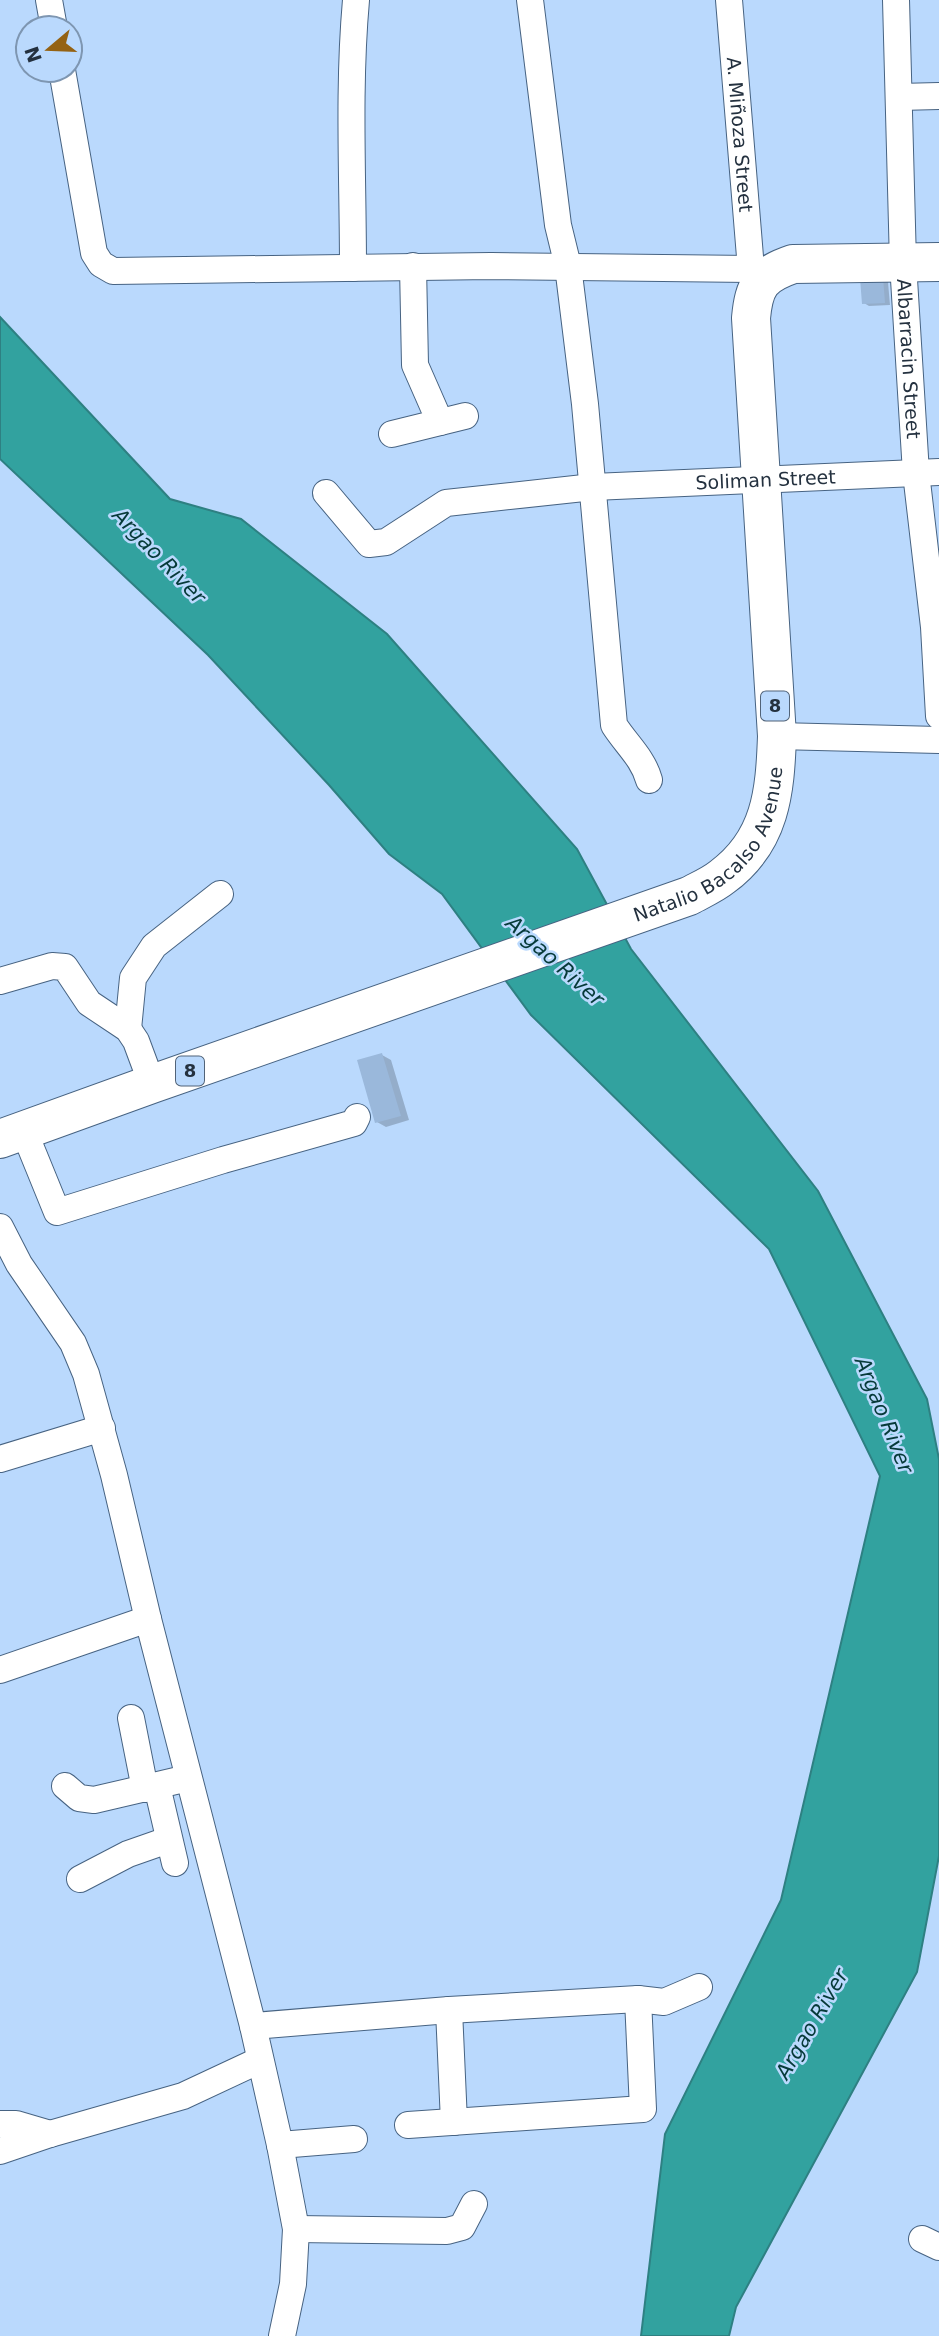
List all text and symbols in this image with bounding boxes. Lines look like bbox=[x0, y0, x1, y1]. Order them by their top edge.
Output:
north arrow bbox=[14, 14, 84, 84]
text: N bbox=[20, 43, 46, 66]
street label: A. Miñoza Street bbox=[723, 56, 757, 213]
street label: Albarracin Street bbox=[893, 278, 925, 440]
street label: Soliman Street bbox=[695, 465, 836, 494]
water label: Argao River bbox=[106, 502, 211, 610]
road number: 8 bbox=[761, 692, 789, 720]
street label: Natalio Bacalso Avenue bbox=[630, 766, 786, 926]
water label: Argao River bbox=[500, 910, 610, 1012]
road number: 8 bbox=[176, 1056, 204, 1086]
water label: Argao River bbox=[849, 1352, 919, 1478]
water label: Argao River bbox=[770, 1964, 854, 2085]

